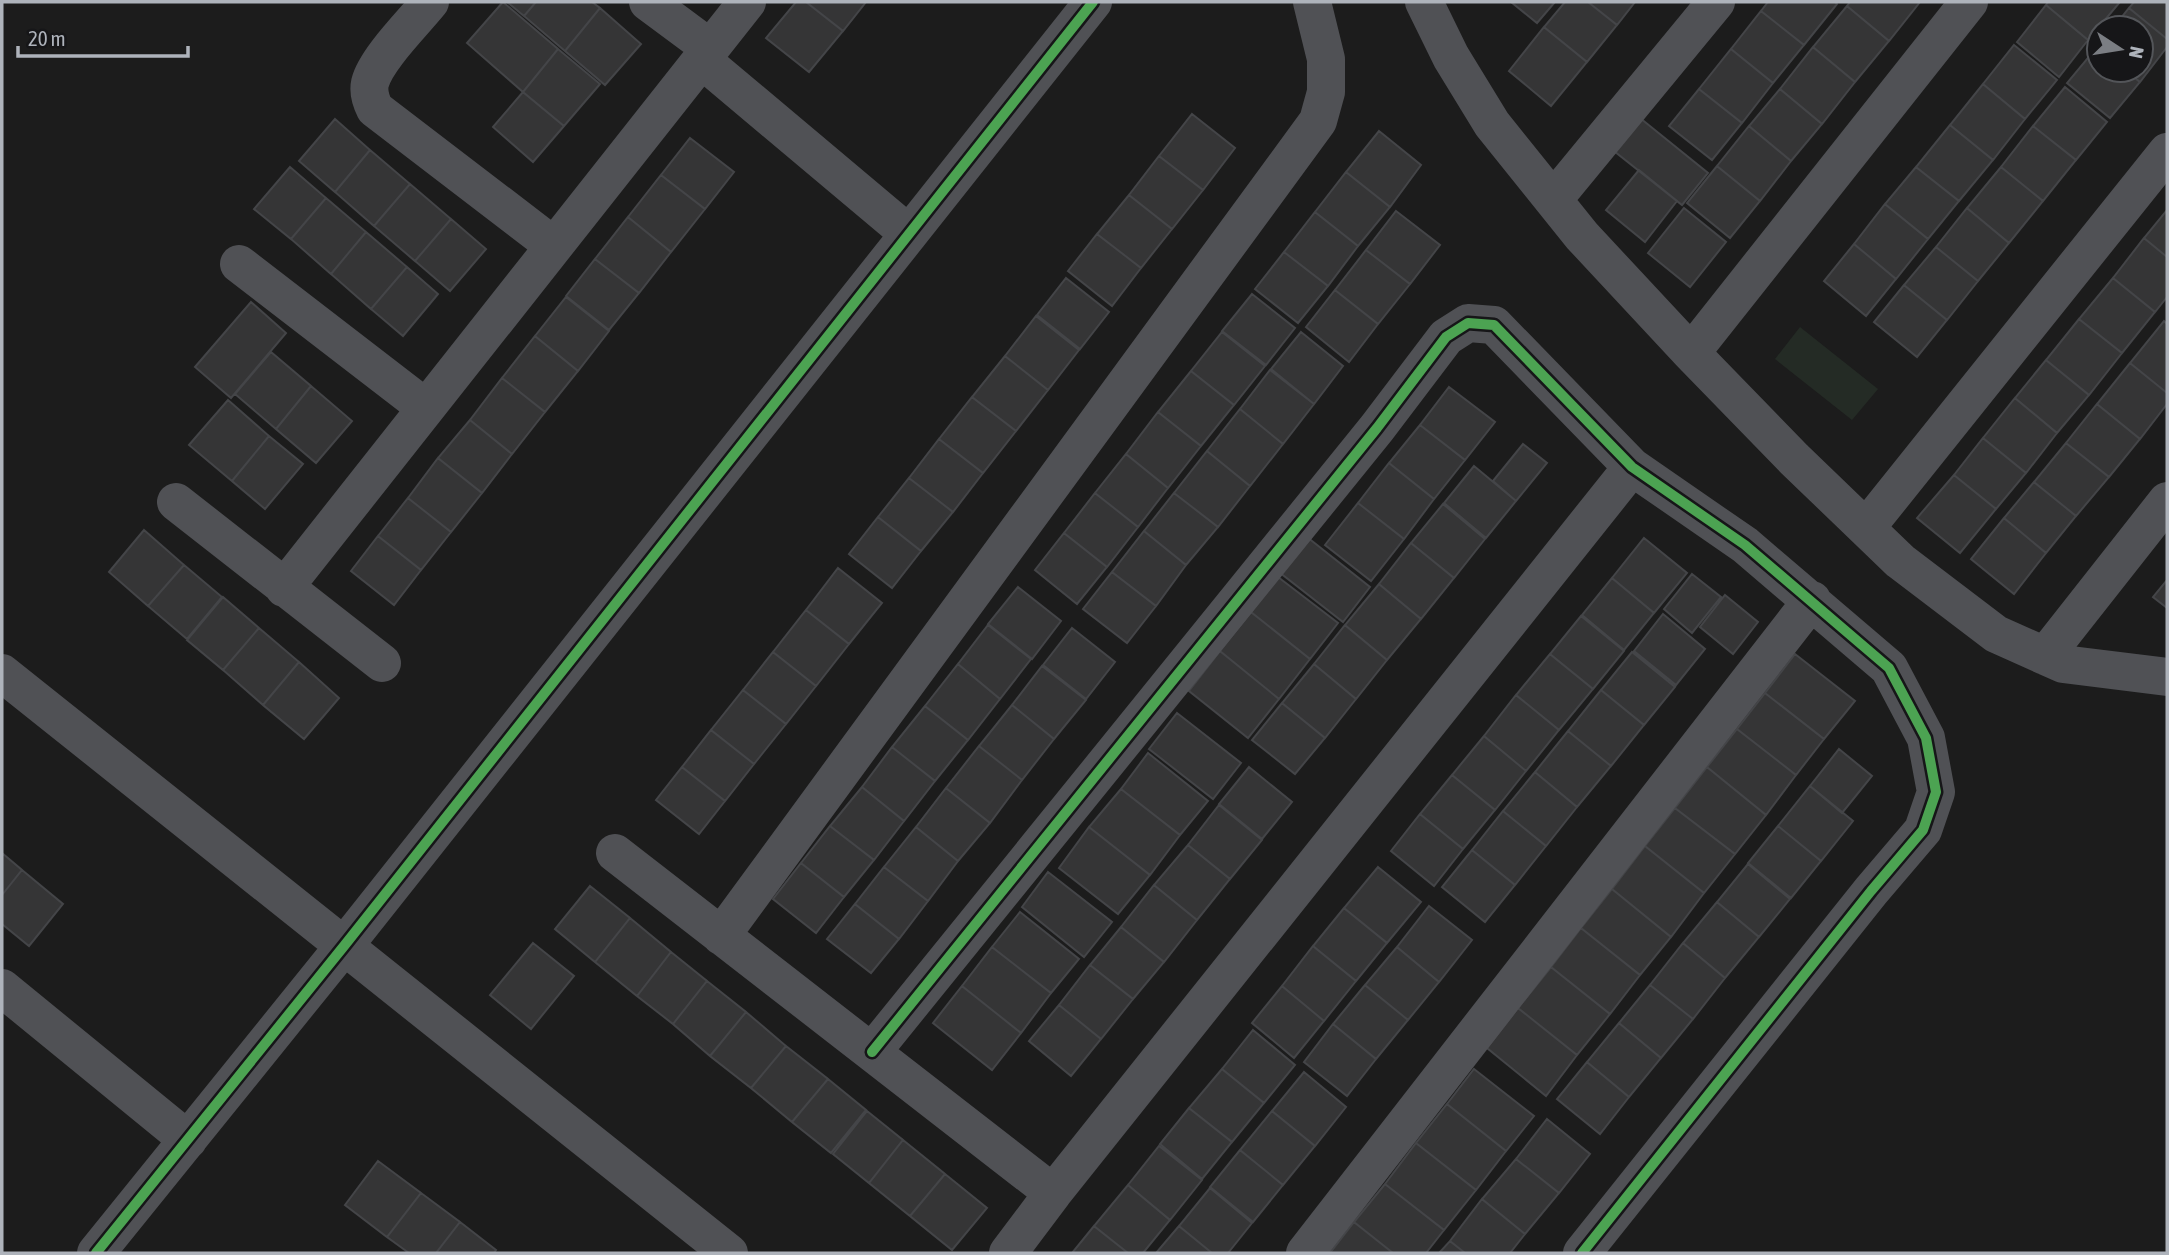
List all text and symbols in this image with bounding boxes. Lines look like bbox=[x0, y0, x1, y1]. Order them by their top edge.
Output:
scale bar bbox=[18, 14, 187, 58]
north arrow bbox=[2085, 14, 2155, 84]
text: 20 m bbox=[28, 26, 66, 50]
text: N bbox=[2125, 45, 2149, 60]

